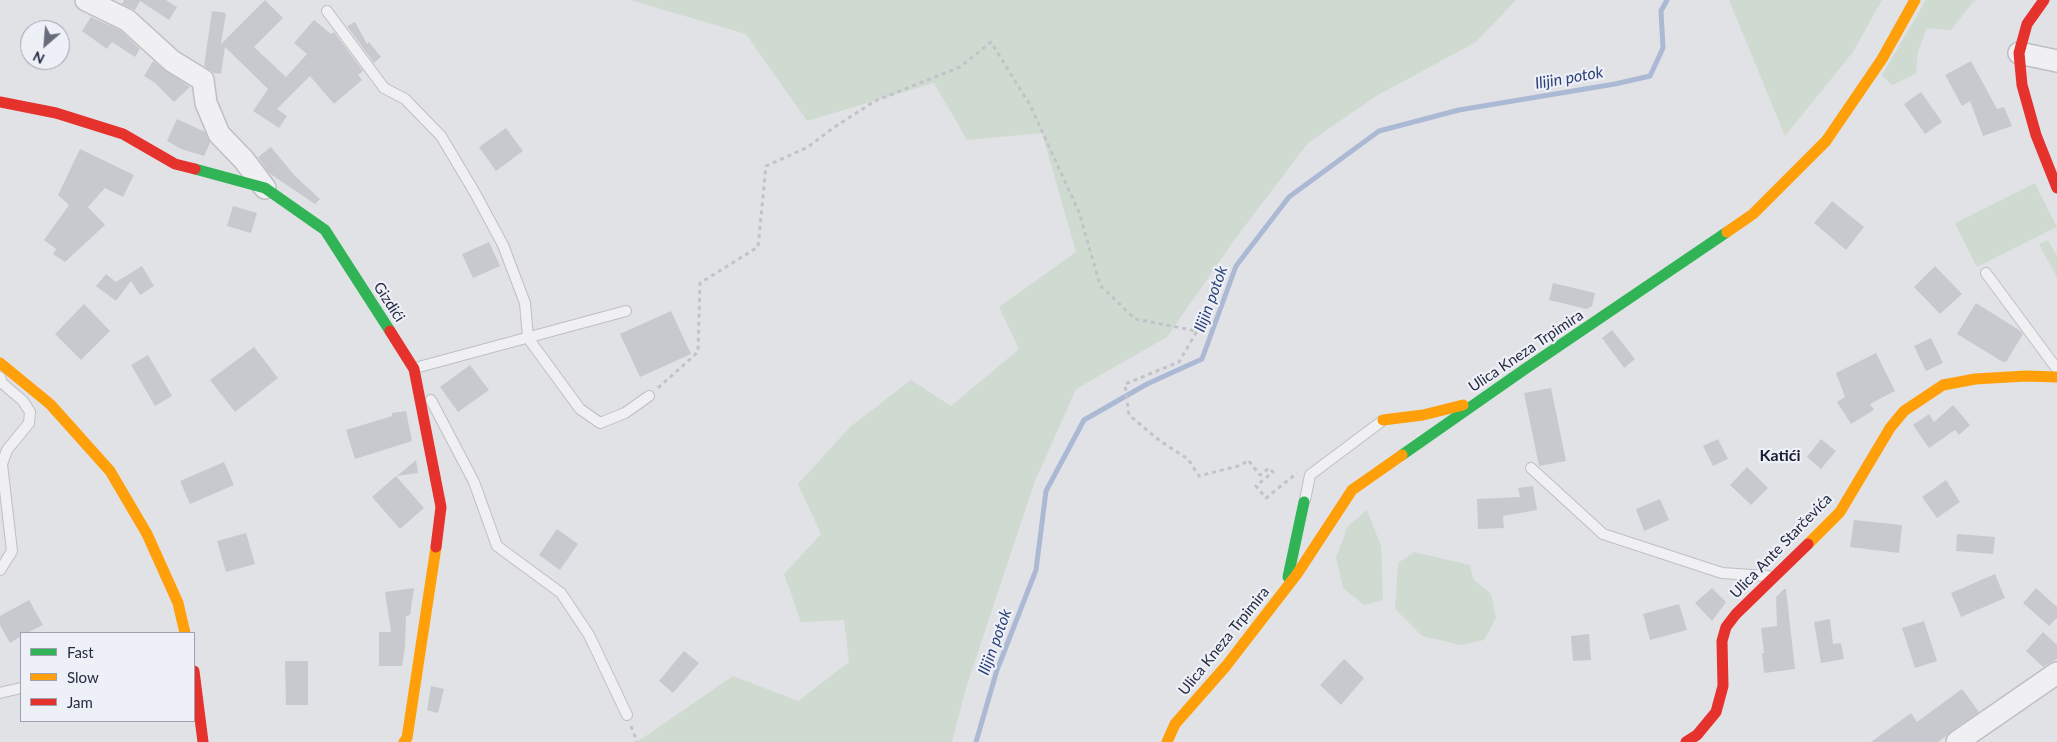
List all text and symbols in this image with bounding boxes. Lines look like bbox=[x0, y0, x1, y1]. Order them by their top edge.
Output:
north arrow bbox=[20, 20, 70, 70]
text: N bbox=[30, 48, 47, 68]
water label: Ilijin potok bbox=[1533, 63, 1605, 93]
water label: Ilijin potok bbox=[1190, 263, 1232, 335]
street label: Gizdići bbox=[369, 279, 409, 325]
street label: Ulica Kneza Trpimira bbox=[1465, 306, 1587, 396]
district label: Katići bbox=[1759, 446, 1801, 466]
street label: Ulica Ante Starčevića bbox=[1726, 490, 1836, 602]
street label: Ulica Kneza Trpimira bbox=[1175, 583, 1273, 699]
water label: Ilijin potok bbox=[974, 606, 1016, 678]
legend bbox=[20, 632, 195, 722]
text: Fast bbox=[67, 643, 94, 661]
text: Slow bbox=[67, 668, 99, 686]
text: Jam bbox=[67, 693, 93, 711]

